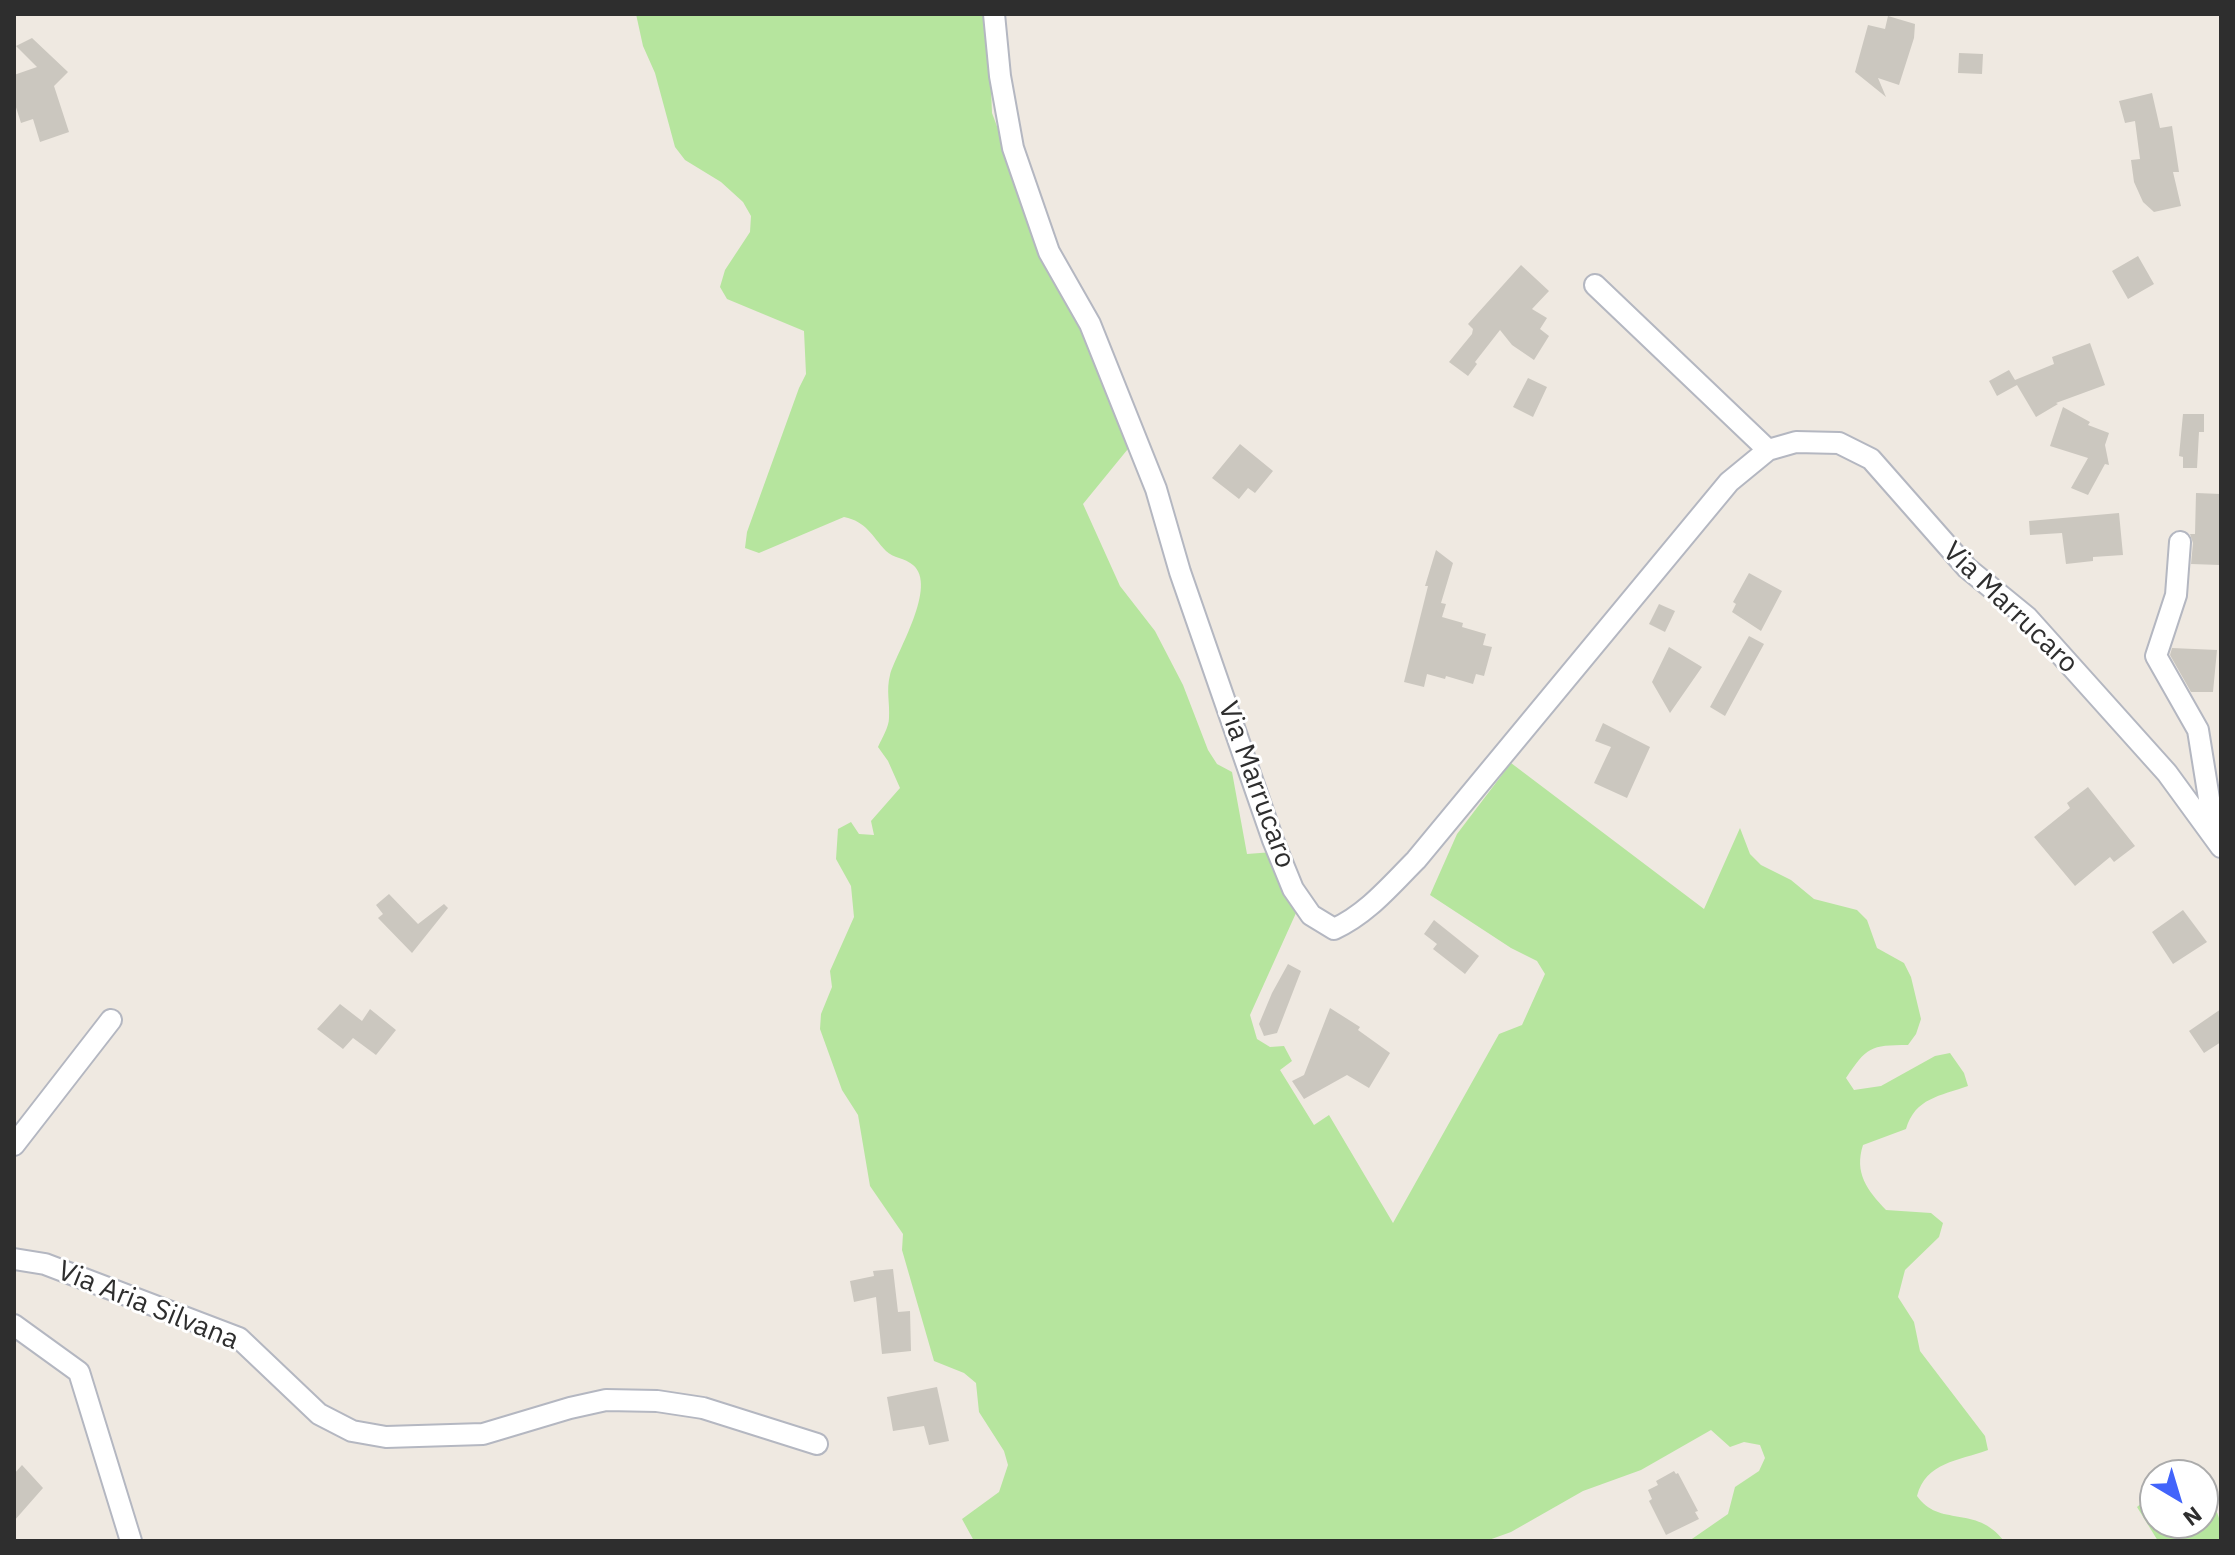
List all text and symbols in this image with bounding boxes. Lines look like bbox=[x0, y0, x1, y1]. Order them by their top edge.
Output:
street label: Via Marrucaro bbox=[1936, 535, 2084, 681]
street label: Via Marrucaro bbox=[1210, 697, 1302, 873]
street label: Via Aria Silvana bbox=[53, 1254, 243, 1358]
north arrow bbox=[2139, 1459, 2219, 1539]
text: N bbox=[2178, 1500, 2208, 1533]

